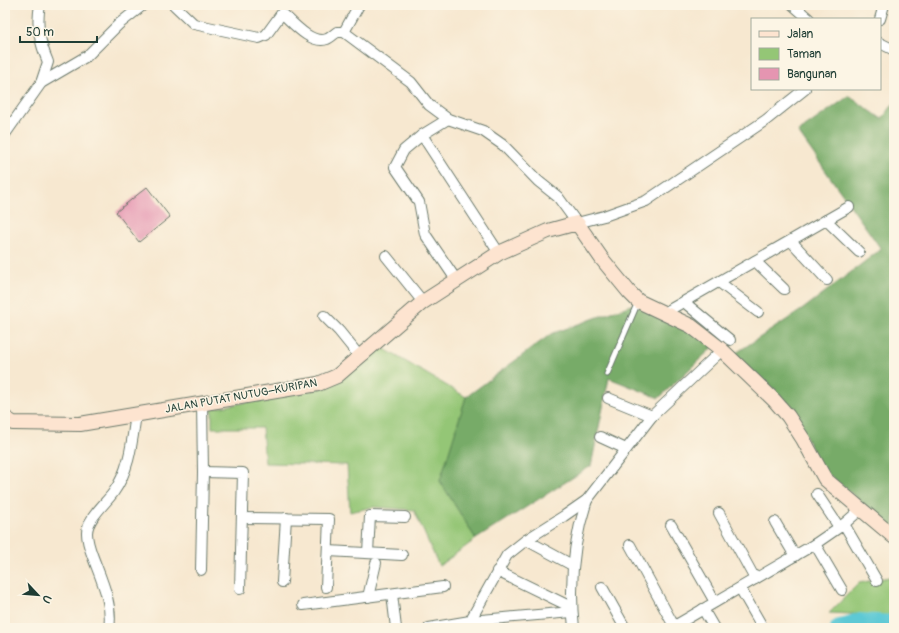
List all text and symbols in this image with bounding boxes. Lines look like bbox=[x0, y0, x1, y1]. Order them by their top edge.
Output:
scale bar bbox=[20, 18, 97, 44]
legend bbox=[751, 18, 881, 90]
text: 50 m bbox=[26, 25, 54, 40]
text: Jalan bbox=[787, 27, 813, 42]
text: Taman bbox=[787, 47, 821, 62]
text: Bangunan bbox=[787, 67, 837, 82]
street label: JALAN PUTAT NUTUG–KURIPAN bbox=[164, 376, 318, 416]
north arrow bbox=[18, 575, 58, 615]
text: U bbox=[39, 593, 54, 605]

